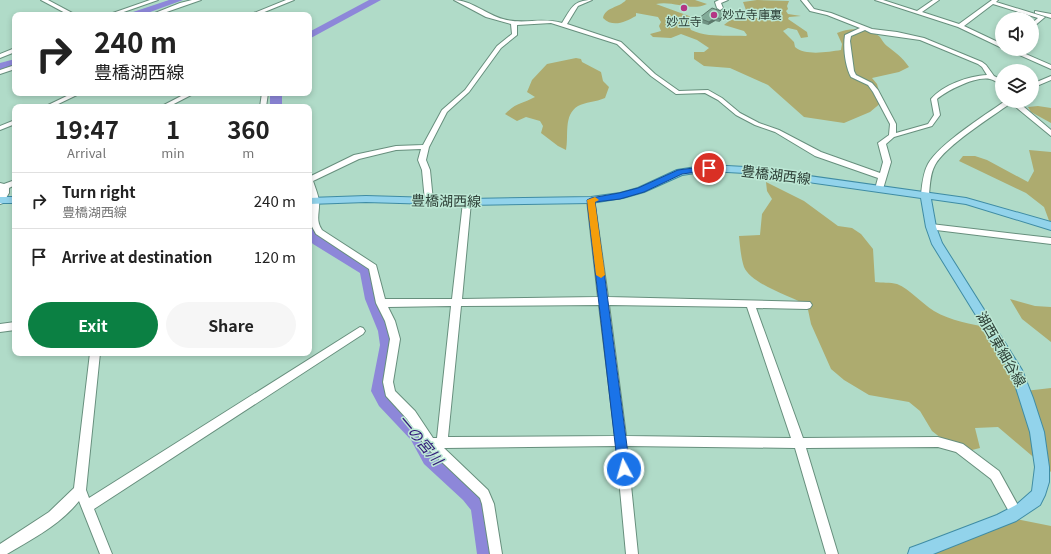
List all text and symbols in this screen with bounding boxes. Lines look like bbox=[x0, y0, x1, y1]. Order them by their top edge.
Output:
marker: 妙立寺 bbox=[679, 3, 689, 13]
place label: 妙立寺庫裏 bbox=[722, 5, 782, 22]
marker: 妙立寺庫裏 bbox=[709, 10, 719, 20]
place label: 妙立寺 bbox=[666, 12, 702, 29]
map controls bbox=[995, 12, 1039, 108]
button: sound bbox=[995, 12, 1039, 56]
text: 240 m bbox=[94, 21, 177, 61]
icon: right bbox=[28, 28, 80, 80]
text: 豊橋湖西線 bbox=[94, 58, 184, 84]
button: layers bbox=[995, 64, 1039, 108]
text: 19:47 bbox=[54, 111, 119, 146]
text: 1 bbox=[166, 111, 180, 146]
text: 360 bbox=[227, 111, 270, 146]
text: Arrival bbox=[67, 143, 106, 162]
text: min bbox=[161, 143, 185, 162]
text: m bbox=[242, 143, 254, 162]
pin bbox=[692, 151, 726, 185]
icon: arrive bbox=[698, 157, 720, 179]
street label: 豊橋湖西線 bbox=[740, 160, 812, 188]
text: Turn right bbox=[62, 181, 136, 202]
street label: 豊橋湖西線 bbox=[411, 189, 481, 211]
icon: right bbox=[28, 190, 50, 212]
text: 240 m bbox=[254, 190, 296, 211]
text: 豊橋湖西線 bbox=[62, 202, 127, 221]
icon: arrive bbox=[28, 246, 50, 268]
text: Arrive at destination bbox=[62, 246, 212, 267]
text: 120 m bbox=[254, 246, 296, 267]
button: Exit bbox=[28, 302, 158, 348]
button: Share bbox=[166, 302, 296, 348]
street label: 湖西東細谷線 bbox=[972, 307, 1032, 390]
water label: 一の宮川 bbox=[394, 409, 450, 470]
position arrow bbox=[603, 448, 645, 490]

